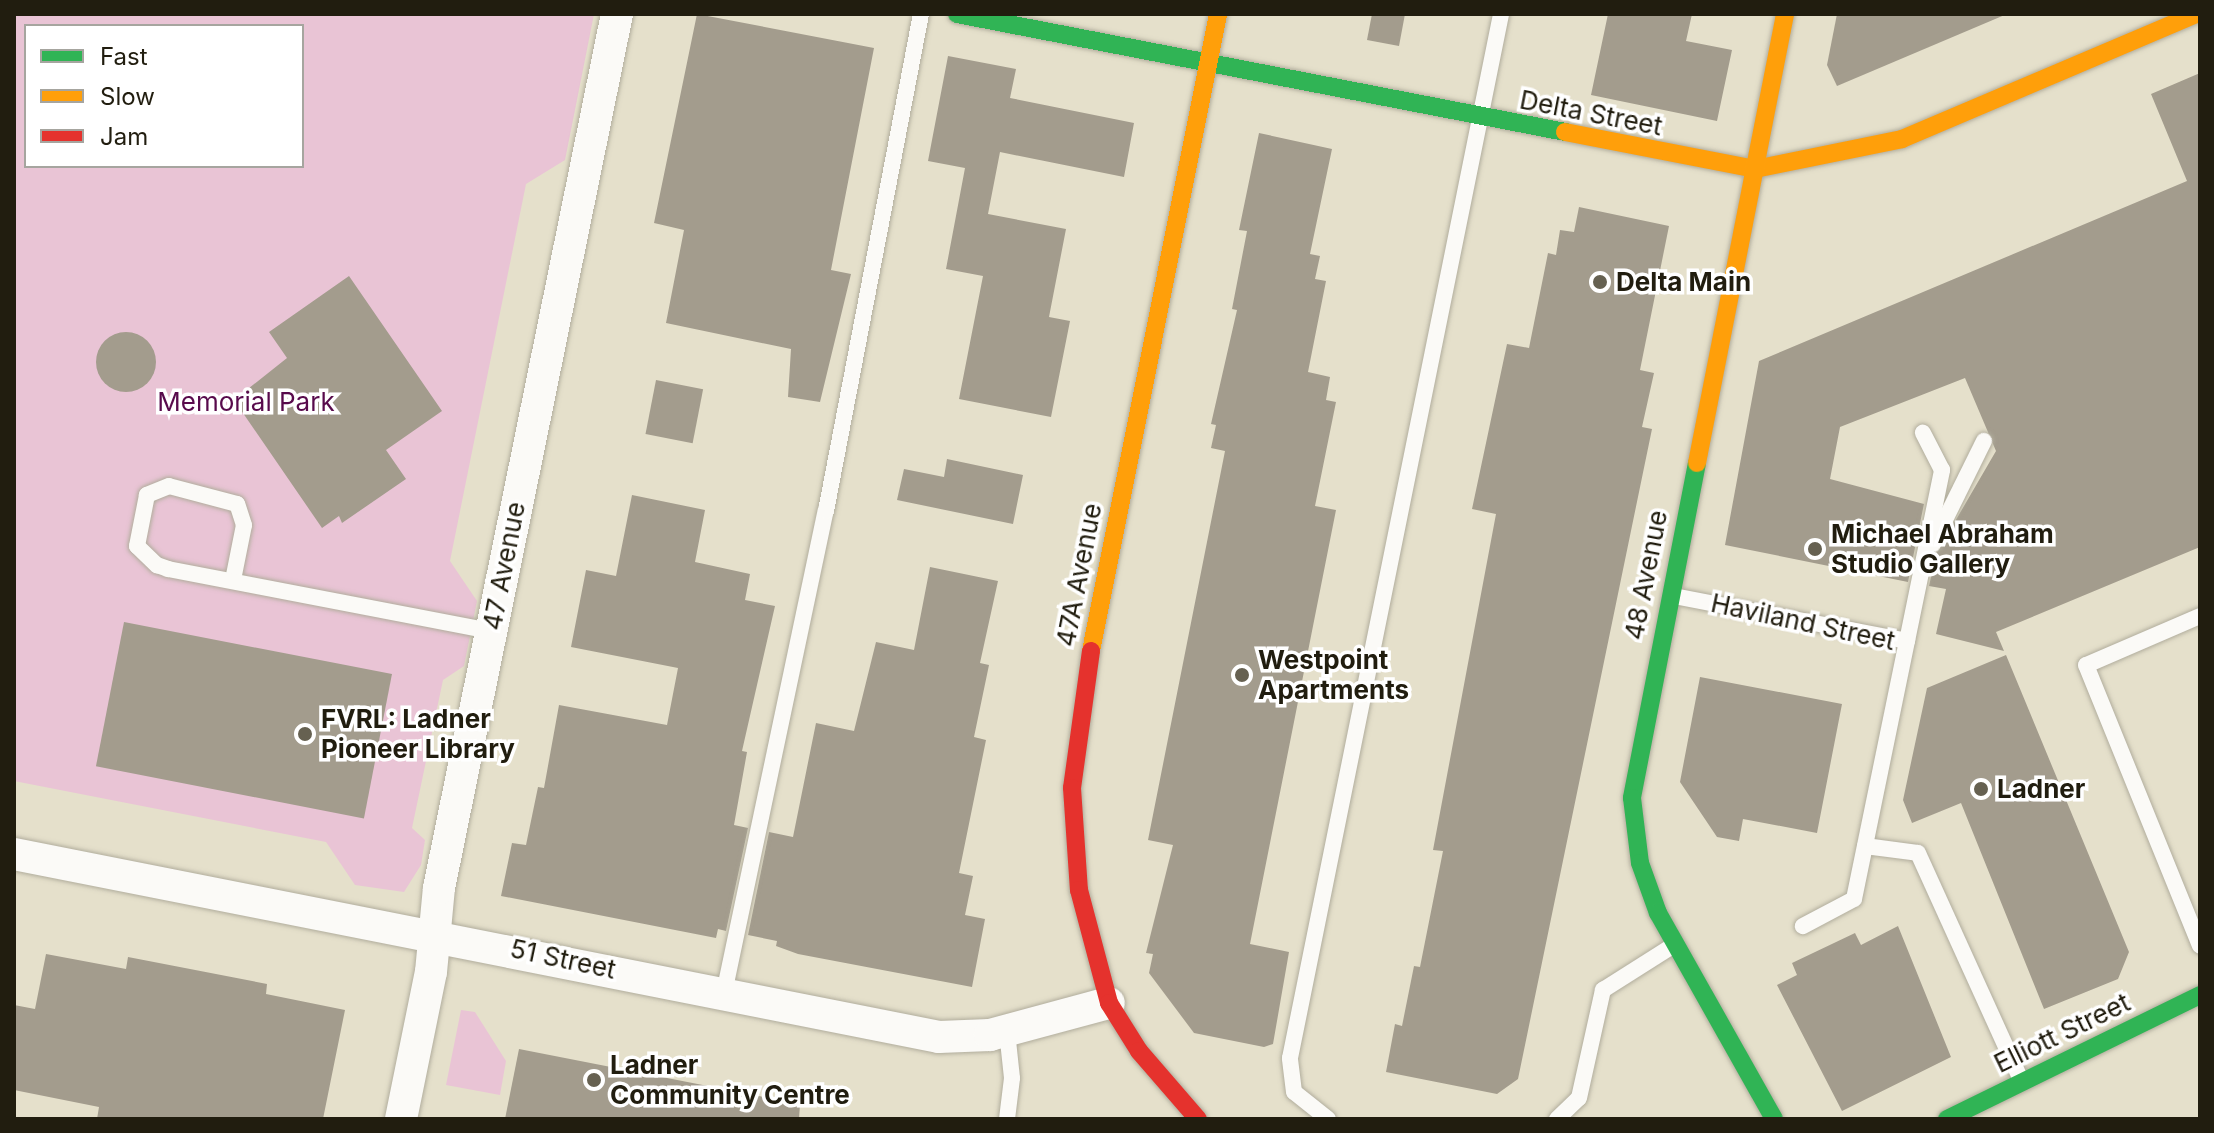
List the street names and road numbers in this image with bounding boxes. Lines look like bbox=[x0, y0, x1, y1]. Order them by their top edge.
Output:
street label: Delta Street bbox=[1517, 84, 1665, 142]
street label: 47 Avenue bbox=[476, 499, 532, 633]
street label: 47A Avenue bbox=[1050, 501, 1108, 649]
street label: 48 Avenue bbox=[1618, 507, 1674, 643]
street label: Haviland Street bbox=[1708, 587, 1898, 657]
street label: 51 Street bbox=[507, 933, 619, 985]
street label: Elliott Street bbox=[1989, 987, 2135, 1079]

